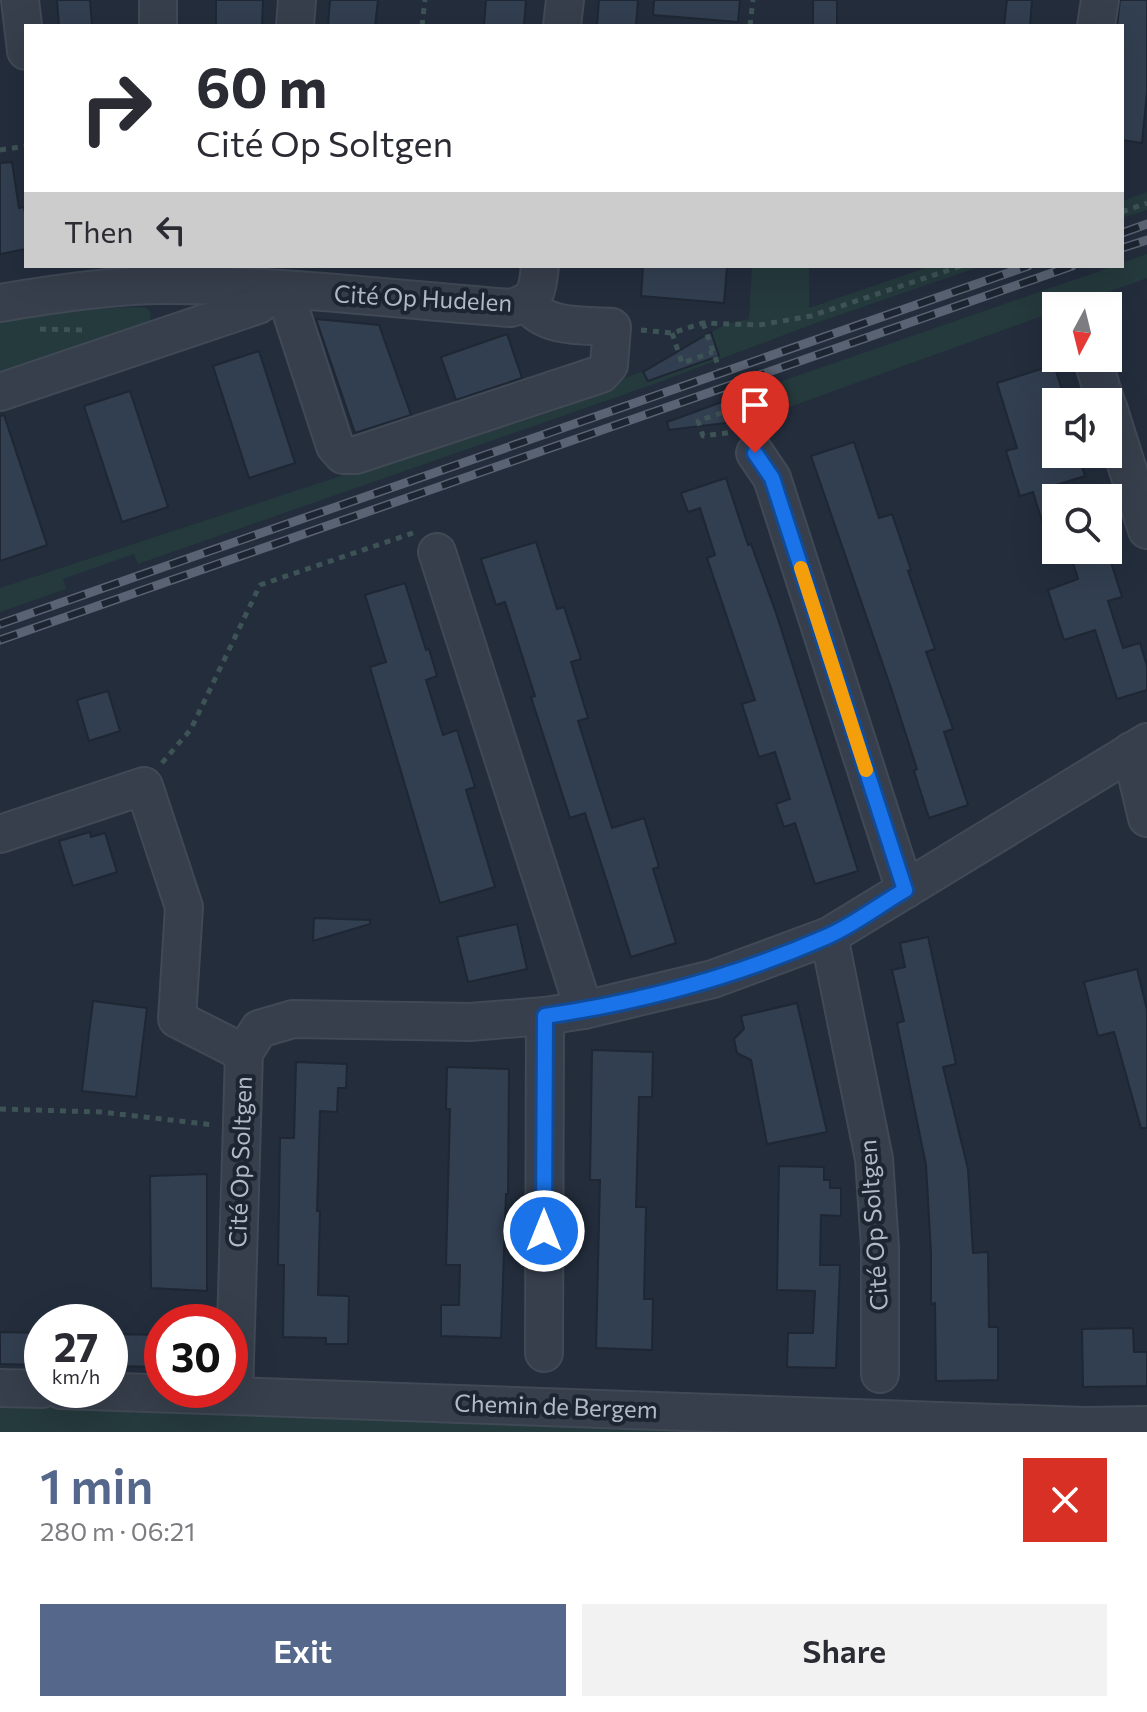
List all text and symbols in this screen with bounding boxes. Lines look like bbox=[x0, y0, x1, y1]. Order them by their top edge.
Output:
text: 60 m bbox=[196, 51, 327, 120]
icon: right bbox=[64, 56, 168, 160]
text: Cité Op Soltgen bbox=[196, 120, 453, 164]
icon: left bbox=[149, 208, 193, 252]
text: Then bbox=[64, 212, 133, 249]
street label: Cité Op Hudelen bbox=[333, 278, 513, 317]
north arrow bbox=[1042, 292, 1122, 372]
map controls bbox=[1042, 292, 1122, 564]
pin bbox=[721, 371, 789, 453]
icon: arrive bbox=[733, 383, 777, 427]
button: sound bbox=[1042, 388, 1122, 468]
button: search bbox=[1042, 484, 1122, 564]
street label: Cité Op Soltgen bbox=[222, 1076, 257, 1248]
street label: Cité Op Soltgen bbox=[852, 1139, 893, 1312]
position arrow bbox=[502, 1189, 586, 1273]
speed limit sign: 30 bbox=[144, 1304, 248, 1408]
text: 27 bbox=[54, 1321, 98, 1370]
text: km/h bbox=[52, 1364, 100, 1388]
street label: Chemin de Bergem bbox=[454, 1387, 658, 1424]
text: 1 min bbox=[40, 1455, 153, 1514]
button: close bbox=[1023, 1458, 1107, 1542]
text: 280 m · 06:21 bbox=[40, 1515, 195, 1546]
button: Exit bbox=[40, 1604, 566, 1696]
button: Share bbox=[582, 1604, 1107, 1696]

